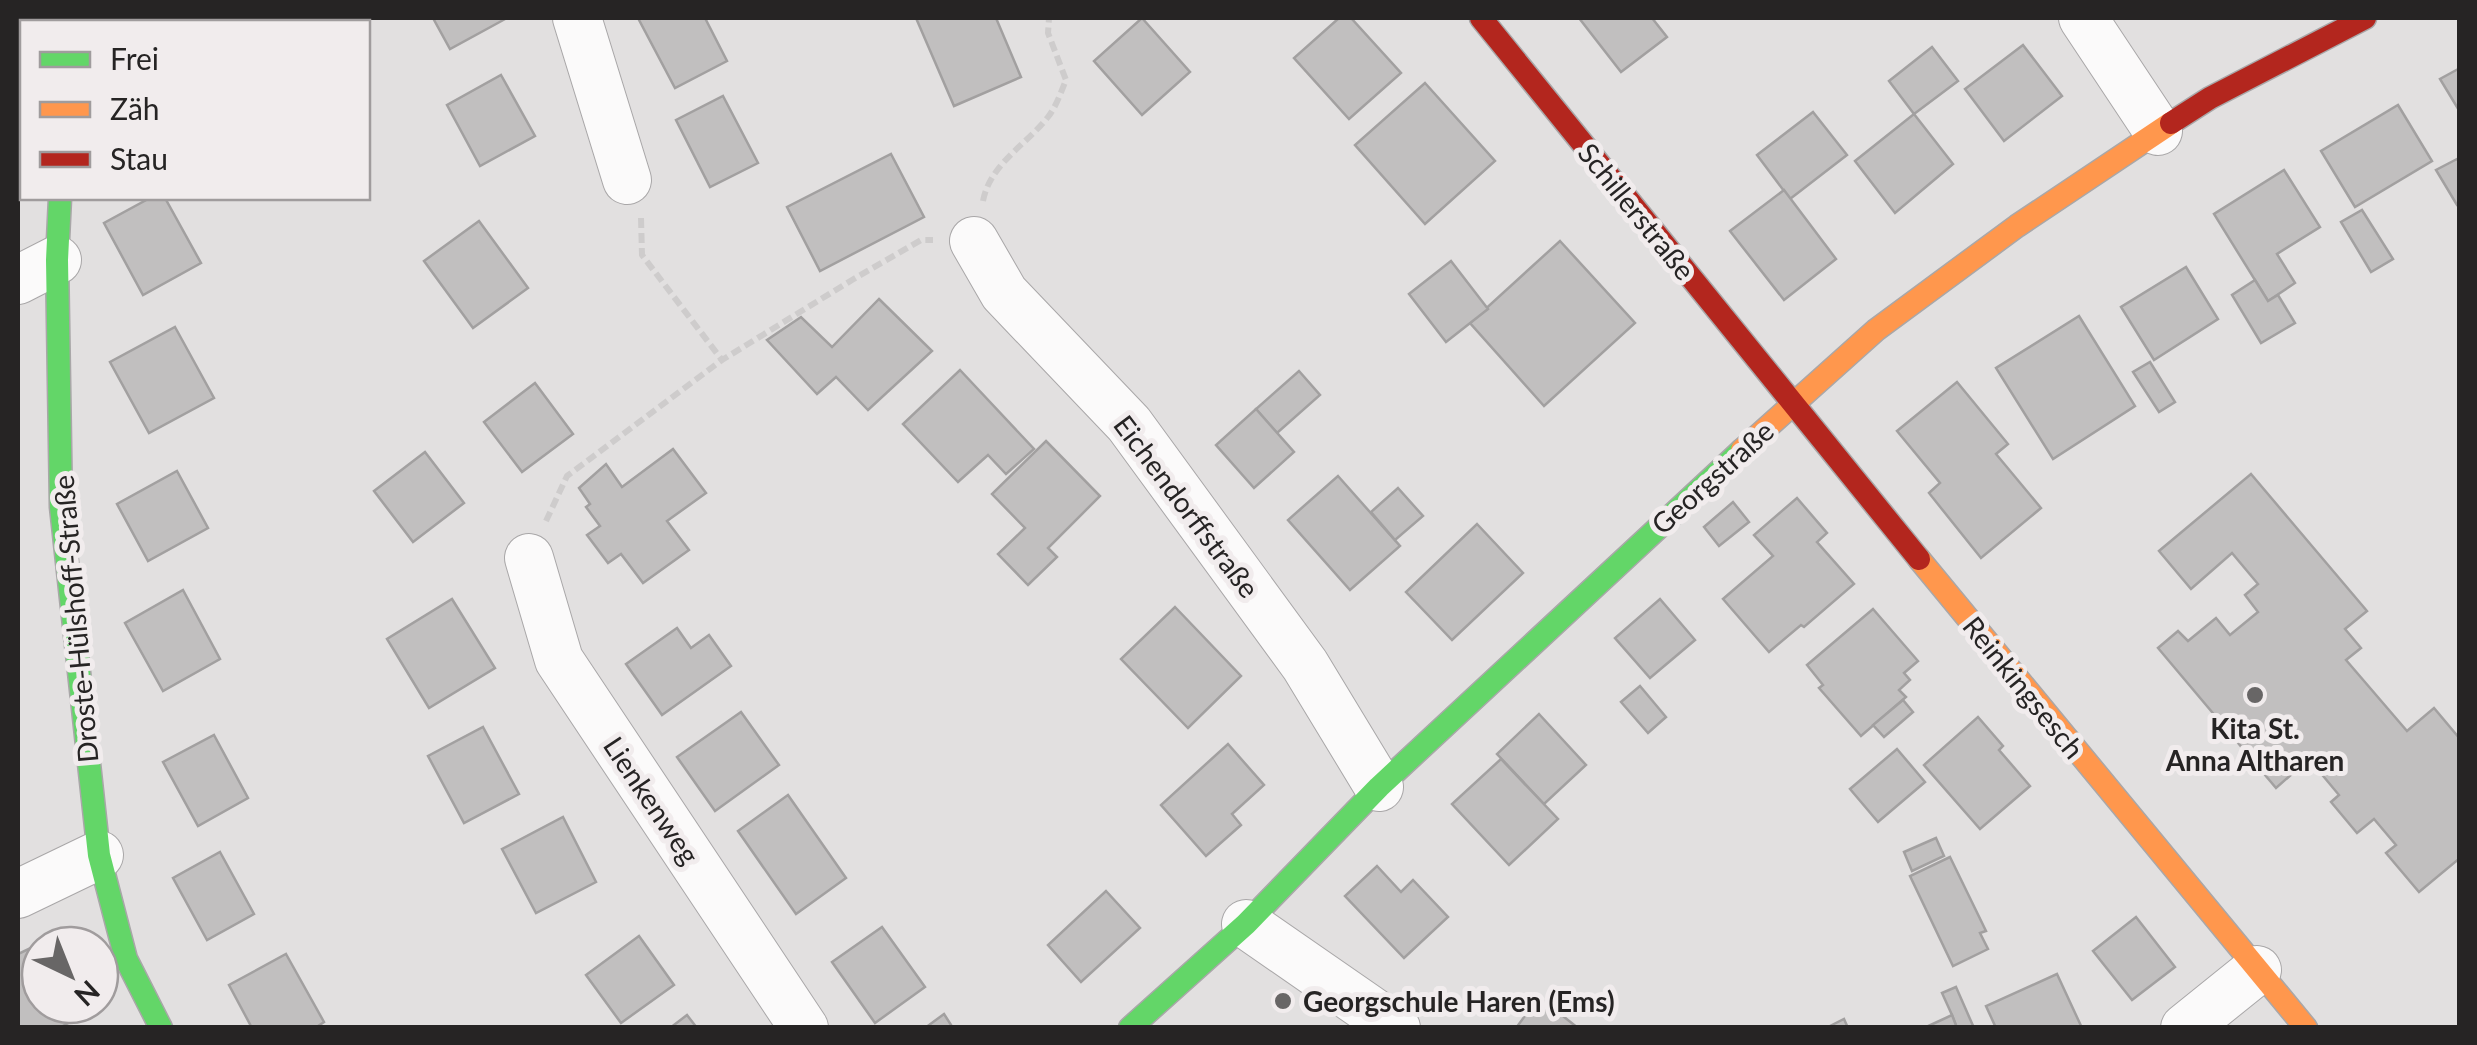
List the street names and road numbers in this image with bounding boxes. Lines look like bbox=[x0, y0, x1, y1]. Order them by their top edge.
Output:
street label: Schillerstraße bbox=[1572, 136, 1702, 286]
street label: Eichendorffstraße bbox=[1107, 408, 1267, 604]
street label: Georgstraße bbox=[1644, 413, 1780, 541]
street label: Droste-Hülshoff-Straße bbox=[45, 474, 105, 764]
street label: Reinkingsesch bbox=[1956, 609, 2092, 765]
street label: Lienkenweg bbox=[597, 730, 707, 870]

